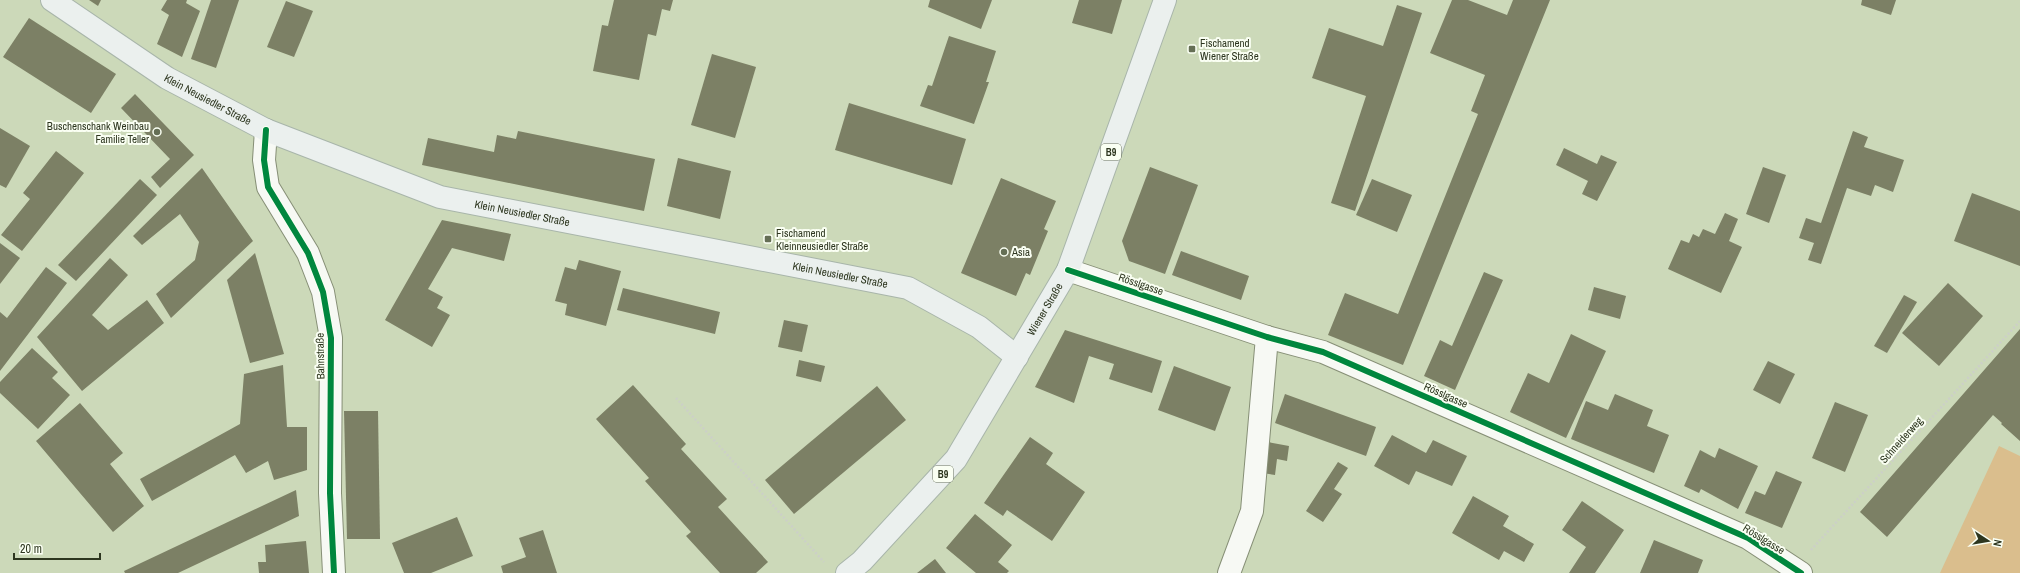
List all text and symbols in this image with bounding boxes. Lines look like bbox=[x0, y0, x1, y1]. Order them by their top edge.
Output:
place label: Fischamend Wiener Straße bbox=[1200, 36, 1259, 63]
marker: Fischamend Wiener Straße bbox=[1187, 44, 1197, 54]
street label: Klein Neusiedler Straße bbox=[162, 71, 254, 128]
place label: Buschenschank Weinbau Familie Teller bbox=[47, 119, 149, 146]
marker: Buschenschank Weinbau Familie Teller bbox=[152, 127, 162, 137]
road number: B9 bbox=[1101, 144, 1121, 160]
street label: Klein Neusiedler Straße bbox=[474, 197, 571, 229]
place label: Fischamend Kleinneusiedler Straße bbox=[776, 226, 868, 253]
marker: Fischamend Kleinneusiedler Straße bbox=[763, 234, 773, 244]
place label: Asia bbox=[1011, 245, 1030, 259]
marker: Asia bbox=[999, 247, 1009, 257]
street label: Klein Neusiedler Straße bbox=[792, 259, 889, 291]
street label: Rösslgasse bbox=[1117, 270, 1165, 298]
street label: Wiener Straße bbox=[1024, 280, 1066, 338]
street label: Bahnstraße bbox=[313, 333, 327, 379]
street label: Rösslgasse bbox=[1422, 379, 1470, 411]
street label: Schneiderweg bbox=[1877, 414, 1925, 466]
road number: B9 bbox=[933, 466, 953, 482]
street label: Rösslgasse bbox=[1741, 521, 1787, 557]
north arrow bbox=[1968, 521, 2008, 561]
scale bar bbox=[14, 535, 100, 561]
text: N bbox=[1990, 538, 2005, 548]
text: 20 m bbox=[20, 541, 42, 557]

